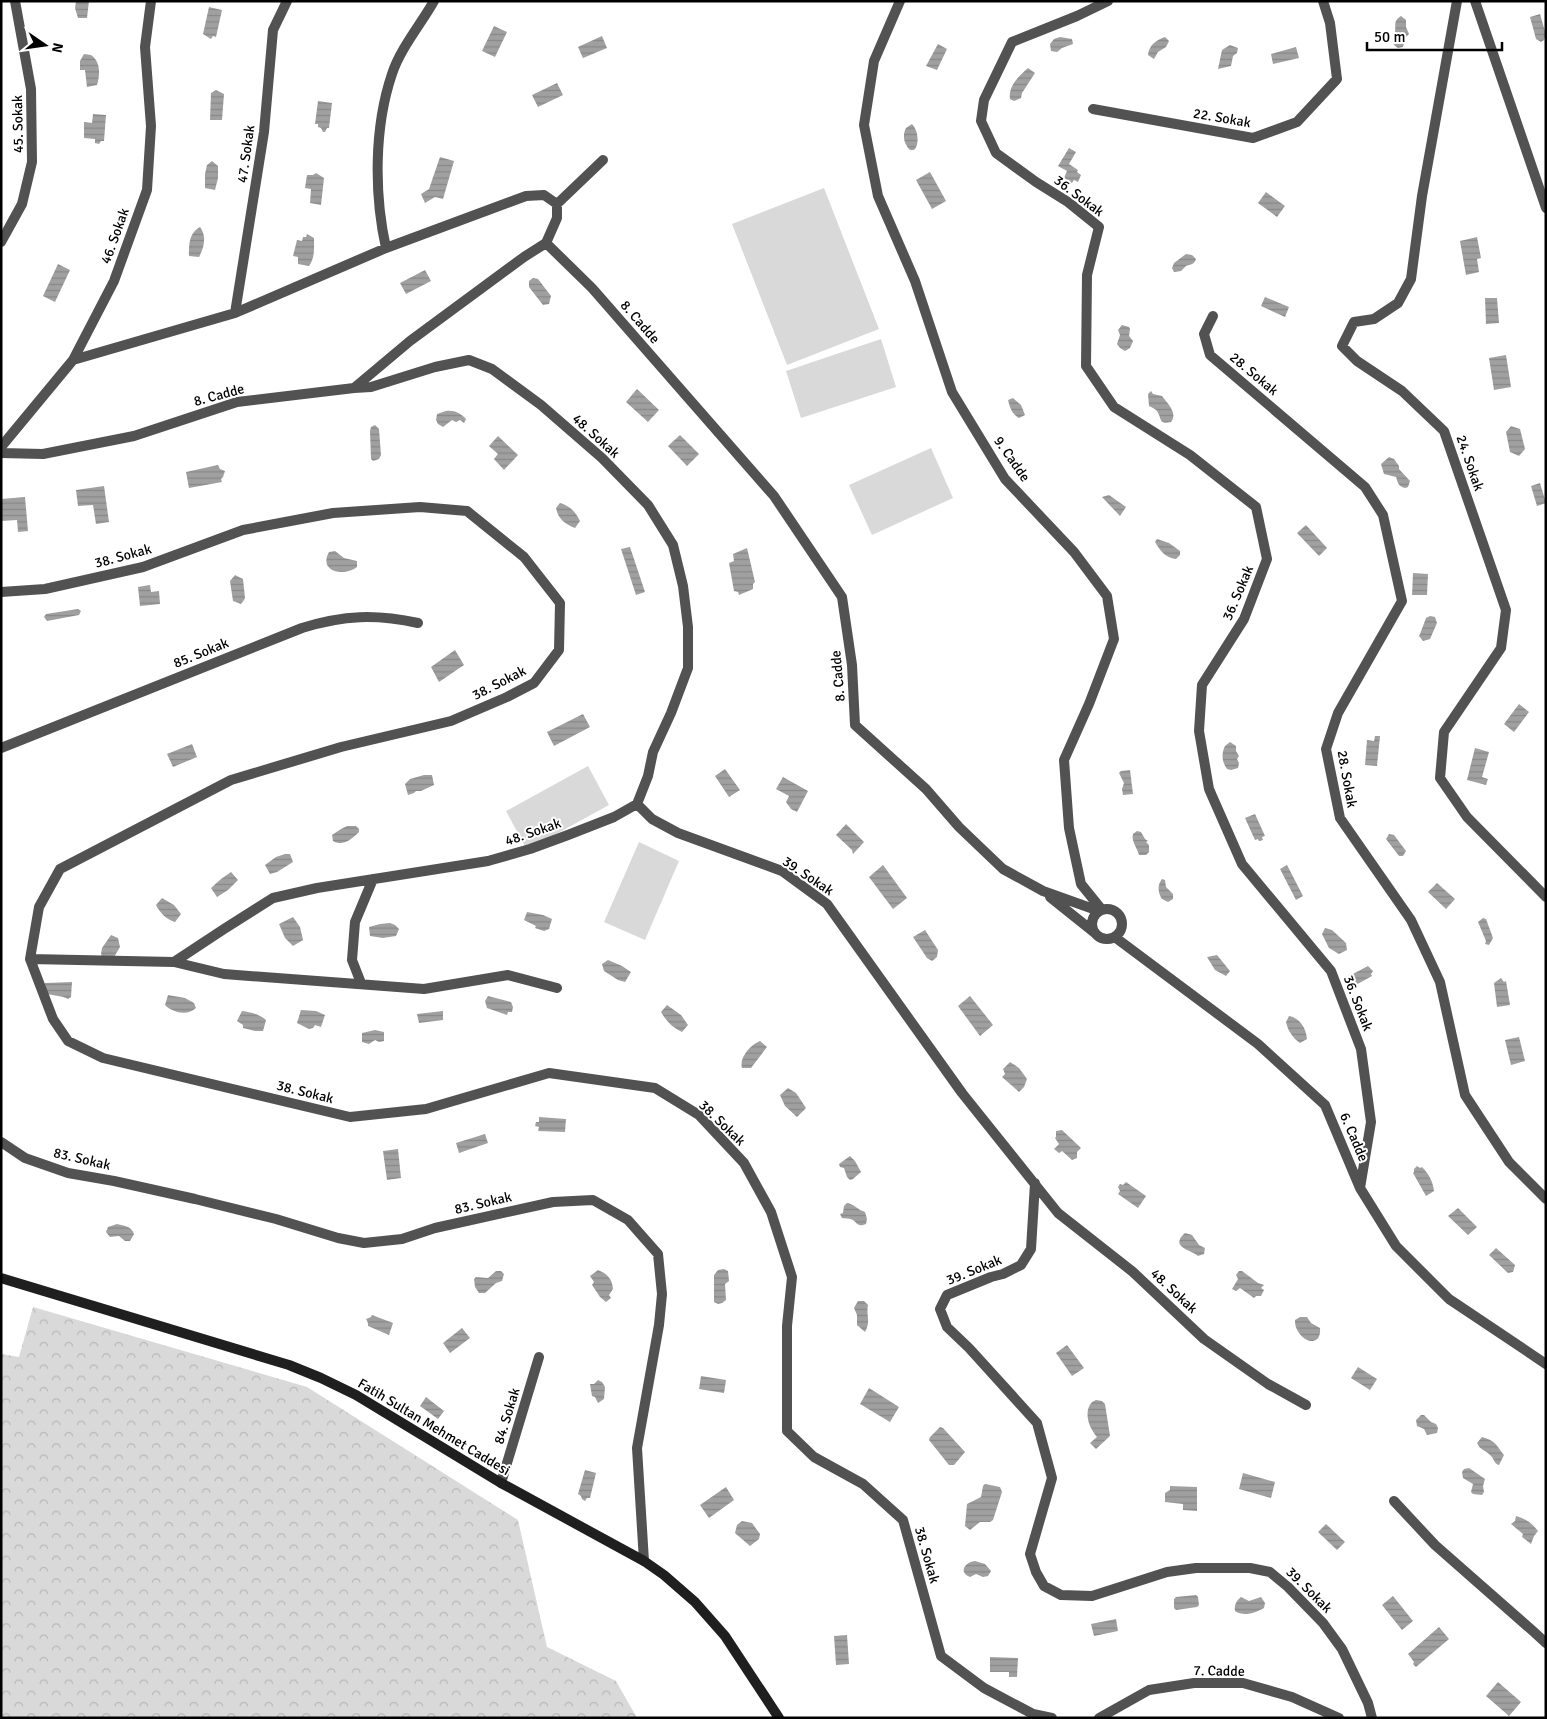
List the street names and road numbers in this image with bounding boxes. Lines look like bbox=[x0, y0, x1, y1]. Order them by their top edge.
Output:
street label: 45. Sokak bbox=[9, 95, 27, 153]
street label: 22. Sokak bbox=[1192, 105, 1252, 131]
street label: 47. Sokak bbox=[234, 124, 258, 184]
street label: 36. Sokak bbox=[1051, 172, 1107, 220]
street label: 46. Sokak bbox=[97, 206, 133, 266]
street label: 8. Cadde bbox=[617, 297, 663, 347]
street label: 28. Sokak bbox=[1226, 349, 1282, 399]
street label: 8. Cadde bbox=[192, 380, 246, 410]
street label: 48. Sokak bbox=[569, 410, 623, 462]
street label: 9. Cadde bbox=[990, 433, 1034, 485]
street label: 24. Sokak bbox=[1453, 433, 1487, 493]
street label: 38. Sokak bbox=[93, 540, 153, 572]
street label: 36. Sokak bbox=[1219, 563, 1257, 623]
street label: 85. Sokak bbox=[171, 634, 231, 672]
street label: 8. Cadde bbox=[827, 650, 849, 702]
street label: 38. Sokak bbox=[469, 662, 529, 704]
street label: 28. Sokak bbox=[1334, 749, 1360, 809]
street label: 48. Sokak bbox=[503, 815, 563, 849]
street label: 39. Sokak bbox=[779, 853, 837, 899]
street label: 36. Sokak bbox=[1340, 973, 1376, 1033]
street label: 38. Sokak bbox=[275, 1077, 335, 1107]
street label: 38. Sokak bbox=[695, 1097, 749, 1149]
street label: 6. Cadde bbox=[1336, 1110, 1372, 1164]
street label: 83. Sokak bbox=[52, 1144, 112, 1174]
street label: 83. Sokak bbox=[453, 1188, 513, 1218]
street label: 39. Sokak bbox=[944, 1251, 1004, 1289]
street label: 48. Sokak bbox=[1147, 1265, 1201, 1317]
street label: Fatih Sultan Mehmet Caddesi bbox=[355, 1375, 513, 1479]
street label: 84. Sokak bbox=[490, 1386, 524, 1446]
street label: 38. Sokak bbox=[911, 1525, 943, 1585]
street label: 39. Sokak bbox=[1282, 1563, 1336, 1617]
street label: 7. Cadde bbox=[1193, 1662, 1245, 1680]

